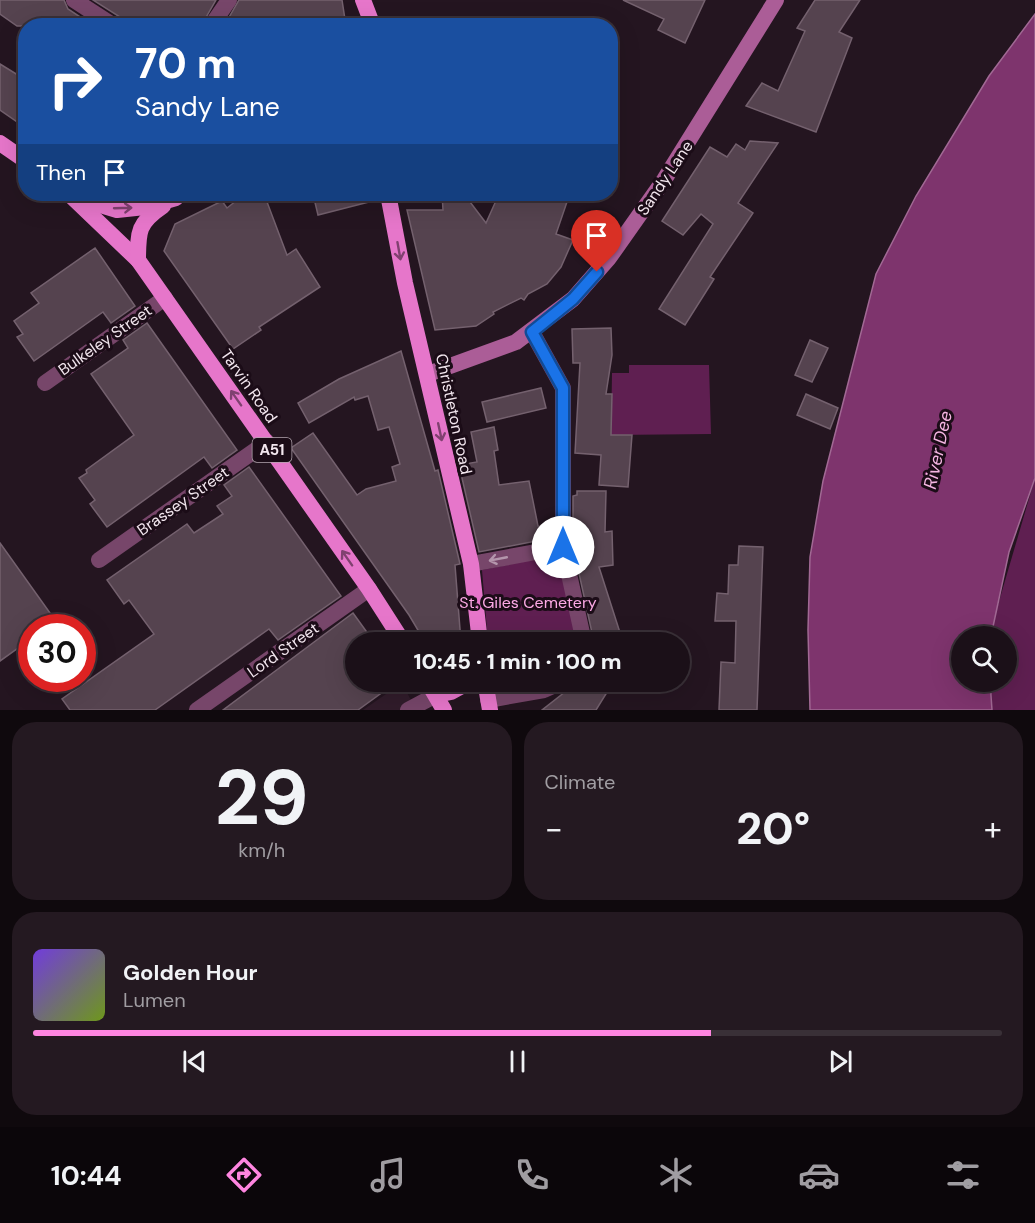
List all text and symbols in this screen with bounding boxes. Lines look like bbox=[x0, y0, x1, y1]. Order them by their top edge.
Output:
text: 70 m bbox=[135, 36, 236, 91]
icon: right bbox=[36, 42, 114, 120]
text: Sandy Lane bbox=[135, 89, 280, 124]
street label: Sandy Lane bbox=[632, 137, 698, 219]
icon: arrive bbox=[98, 156, 131, 189]
text: Then bbox=[36, 158, 86, 187]
one-way arrow bbox=[113, 203, 133, 214]
pin bbox=[571, 210, 622, 272]
icon: arrive bbox=[580, 219, 613, 252]
one-way arrow bbox=[394, 241, 405, 260]
street label: Bulkeley Street bbox=[54, 300, 156, 380]
street label: Tarvin Road bbox=[216, 345, 282, 427]
street label: Christleton Road bbox=[431, 352, 477, 476]
one-way arrow bbox=[230, 391, 242, 407]
water label: River Dee bbox=[918, 409, 958, 491]
one-way arrow bbox=[435, 421, 446, 441]
road number: A51 bbox=[252, 438, 292, 462]
street label: Brassey Street bbox=[133, 462, 233, 540]
position arrow bbox=[531, 515, 595, 579]
one-way arrow bbox=[341, 551, 353, 567]
one-way arrow bbox=[489, 554, 508, 565]
park label: St. Giles Cemetery bbox=[459, 592, 597, 613]
speed limit sign: 30 bbox=[18, 614, 96, 692]
street label: Lord Street bbox=[243, 618, 323, 682]
map controls bbox=[951, 626, 1017, 692]
button: search bbox=[951, 626, 1017, 692]
text: 10:45 · 1 min · 100 m bbox=[413, 647, 622, 676]
text: 29 bbox=[215, 747, 309, 848]
text: Climate bbox=[545, 769, 615, 795]
text: 20° bbox=[736, 799, 810, 858]
text: − bbox=[545, 807, 563, 850]
text: + bbox=[984, 807, 1002, 850]
text: km/h bbox=[238, 837, 285, 863]
text: Golden Hour bbox=[123, 958, 258, 987]
text: Lumen bbox=[123, 987, 186, 1013]
icon: previous bbox=[178, 1045, 211, 1078]
icon: pause bbox=[501, 1045, 534, 1078]
icon: next bbox=[824, 1045, 857, 1078]
icon: directions bbox=[223, 1154, 265, 1196]
icon: music bbox=[367, 1154, 409, 1196]
icon: phone bbox=[511, 1154, 553, 1196]
icon: climate bbox=[655, 1154, 697, 1196]
icon: car bbox=[798, 1154, 840, 1196]
icon: filters bbox=[942, 1154, 984, 1196]
text: 10:44 bbox=[51, 1158, 122, 1193]

